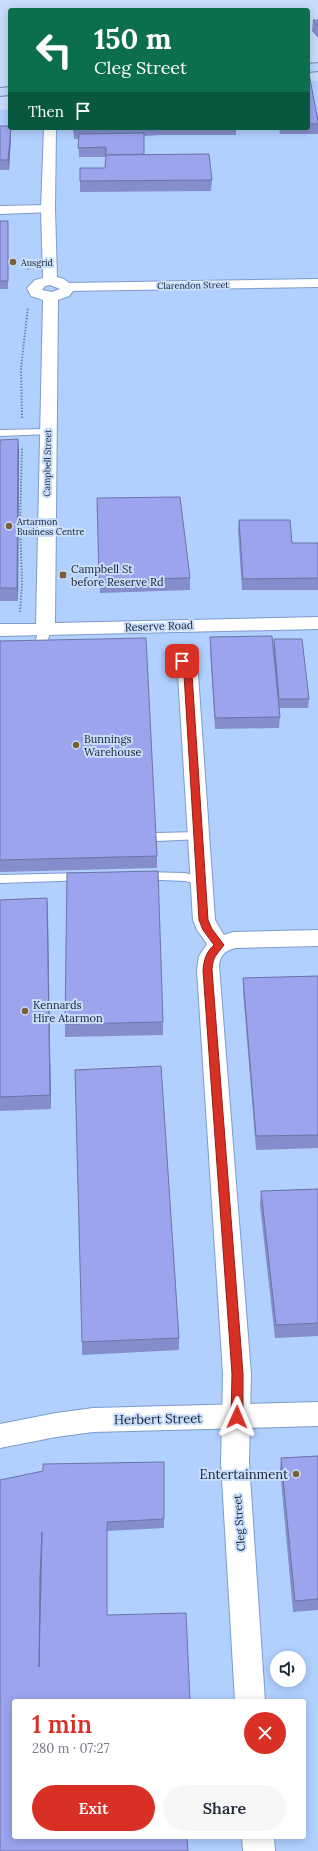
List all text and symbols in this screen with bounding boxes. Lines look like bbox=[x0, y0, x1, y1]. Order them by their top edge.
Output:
text: 150 m bbox=[94, 21, 171, 57]
icon: left bbox=[28, 24, 80, 76]
text: Cleg Street bbox=[94, 56, 187, 79]
icon: arrive bbox=[72, 100, 94, 122]
text: Then bbox=[28, 102, 64, 121]
marker: Ausgrid bbox=[8, 257, 18, 267]
place label: Ausgrid bbox=[20, 257, 54, 268]
street label: Clarendon Street bbox=[157, 279, 229, 291]
street label: Campbell Street bbox=[41, 429, 53, 497]
place label: Artarmon Business Centre bbox=[16, 516, 85, 537]
marker: Artarmon Business Centre bbox=[4, 521, 14, 531]
place label: Campbell St before Reserve Rd bbox=[71, 562, 164, 589]
marker: Campbell St before Reserve Rd bbox=[58, 570, 68, 580]
street label: Reserve Road bbox=[124, 618, 194, 634]
pin bbox=[165, 644, 199, 678]
icon: arrive bbox=[171, 650, 193, 672]
place label: Bunnings Warehouse bbox=[84, 732, 142, 759]
marker: Bunnings Warehouse bbox=[71, 740, 81, 750]
place label: Kennards Hire Atarmon bbox=[33, 998, 103, 1025]
marker: Kennards Hire Atarmon bbox=[20, 1006, 30, 1016]
position arrow bbox=[216, 1396, 258, 1438]
street label: Herbert Street bbox=[114, 1410, 202, 1428]
place label: Entertainment bbox=[200, 1466, 288, 1483]
marker: Entertainment bbox=[291, 1469, 301, 1479]
street label: Cleg Street bbox=[230, 1493, 248, 1552]
map controls bbox=[270, 1651, 306, 1687]
button: sound bbox=[270, 1651, 306, 1687]
text: 1 min bbox=[32, 1709, 92, 1740]
button: close bbox=[244, 1712, 286, 1754]
text: 280 m · 07:27 bbox=[32, 1740, 110, 1757]
button: Exit bbox=[32, 1785, 155, 1831]
button: Share bbox=[163, 1785, 286, 1831]

